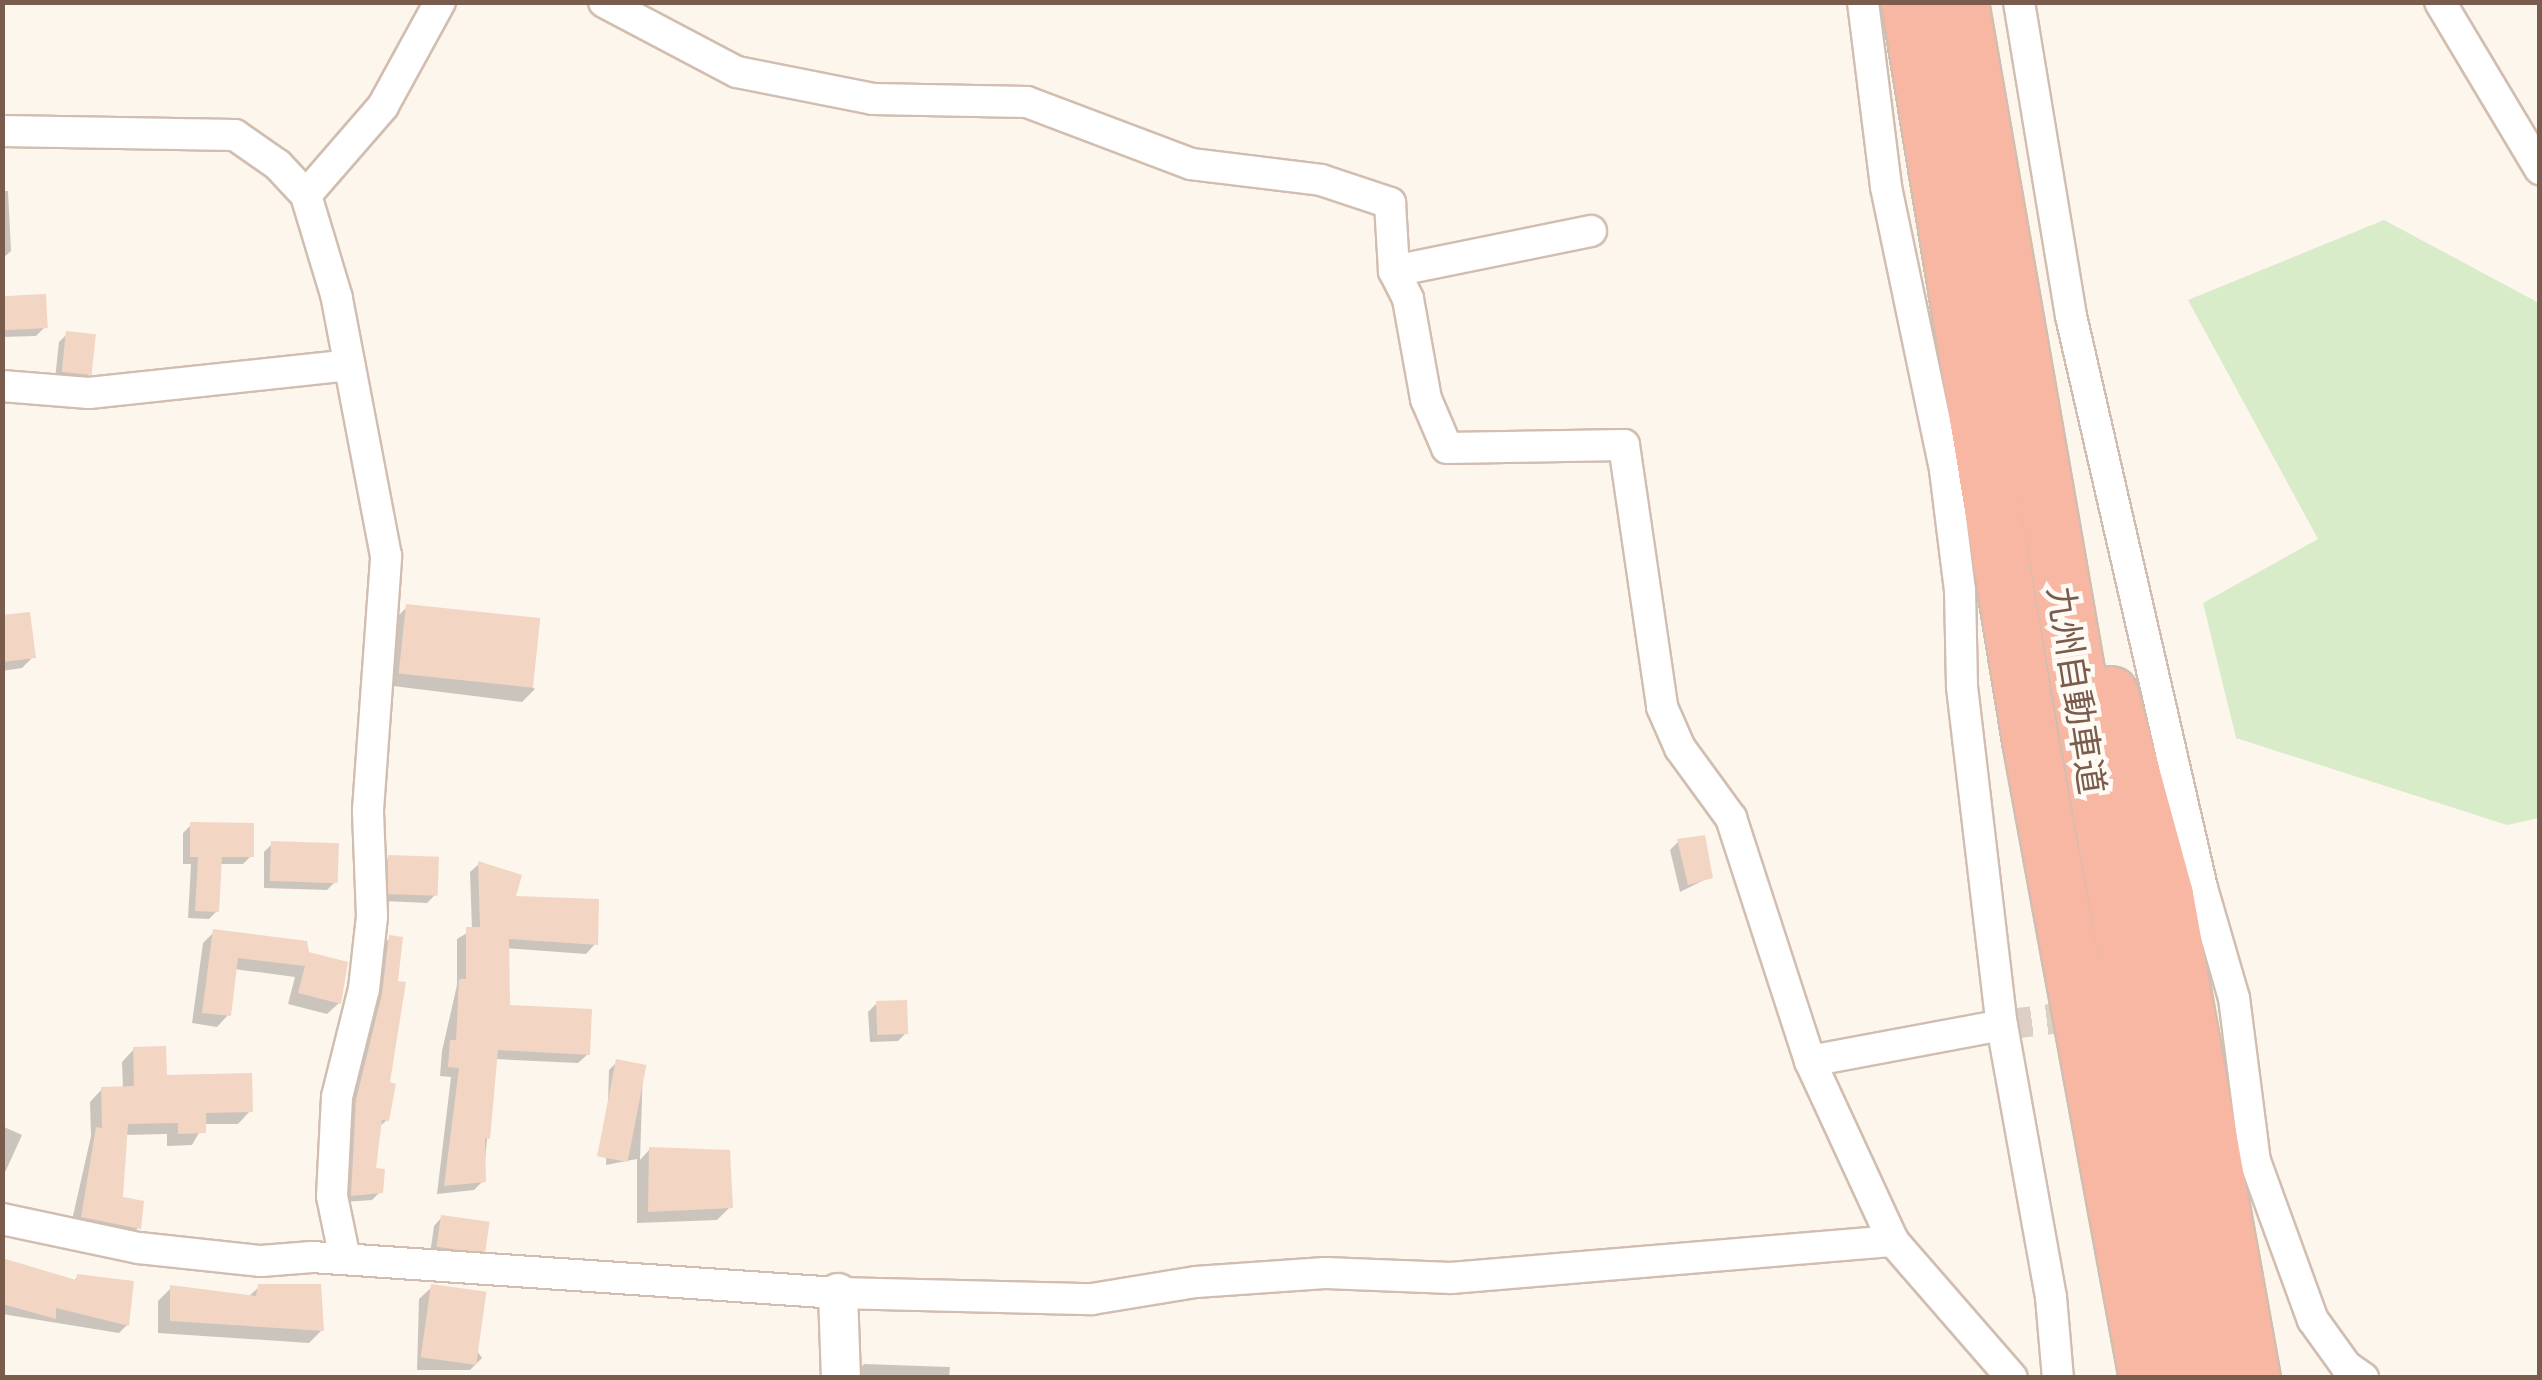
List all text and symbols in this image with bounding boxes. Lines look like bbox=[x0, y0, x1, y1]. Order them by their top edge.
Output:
street label: 九州自動車道 bbox=[2041, 583, 2115, 797]

